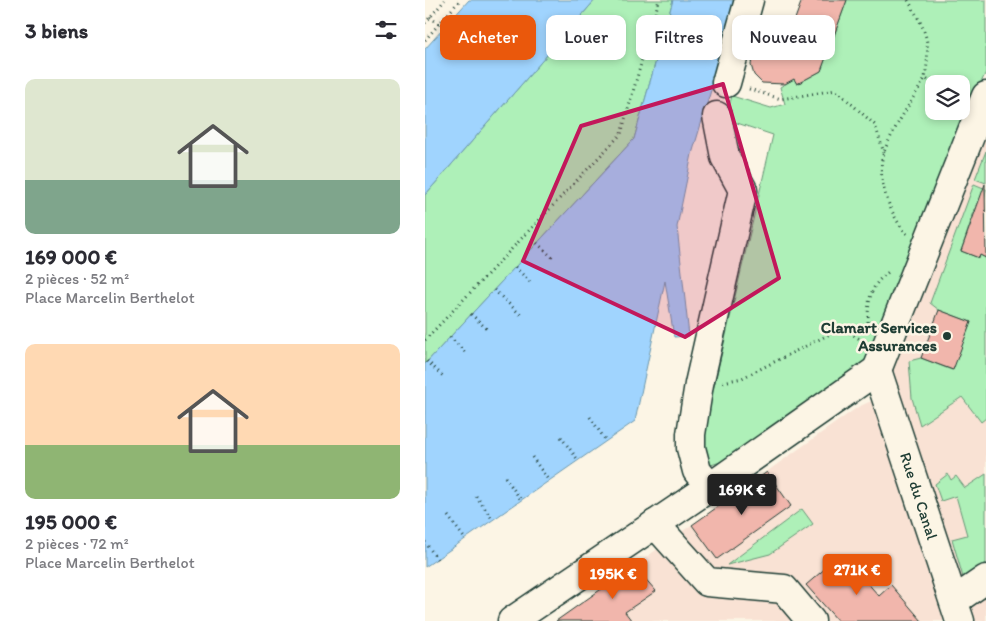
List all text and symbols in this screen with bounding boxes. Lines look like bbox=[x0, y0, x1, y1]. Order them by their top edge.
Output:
chip: Acheter bbox=[440, 15, 536, 60]
chip: Louer bbox=[546, 15, 626, 60]
chip: Filtres bbox=[636, 15, 722, 60]
chip: Nouveau bbox=[732, 15, 835, 60]
icon: filters bbox=[372, 16, 400, 44]
text: 3 biens bbox=[25, 18, 88, 43]
map controls bbox=[925, 75, 970, 120]
button: layers bbox=[925, 75, 970, 120]
icon: home bbox=[168, 111, 258, 201]
text: 169 000 € bbox=[25, 244, 117, 269]
text: 2 pièces · 52 m² bbox=[25, 269, 129, 288]
text: Place Marcelin Berthelot bbox=[25, 288, 195, 307]
place label: Clamart Services Assurances bbox=[821, 318, 937, 355]
marker: Clamart Services Assurances bbox=[941, 330, 953, 342]
icon: home bbox=[168, 376, 258, 466]
street label: Rue du Canal bbox=[896, 450, 942, 542]
pin: 169K € bbox=[701, 474, 783, 516]
text: 169K € bbox=[718, 480, 766, 499]
text: 195 000 € bbox=[25, 509, 117, 534]
text: 2 pièces · 72 m² bbox=[25, 534, 129, 553]
text: Place Marcelin Berthelot bbox=[25, 553, 195, 572]
pin: 271K € bbox=[816, 554, 898, 596]
pin: 195K € bbox=[572, 558, 654, 600]
text: 271K € bbox=[834, 560, 880, 579]
text: 195K € bbox=[589, 564, 637, 583]

